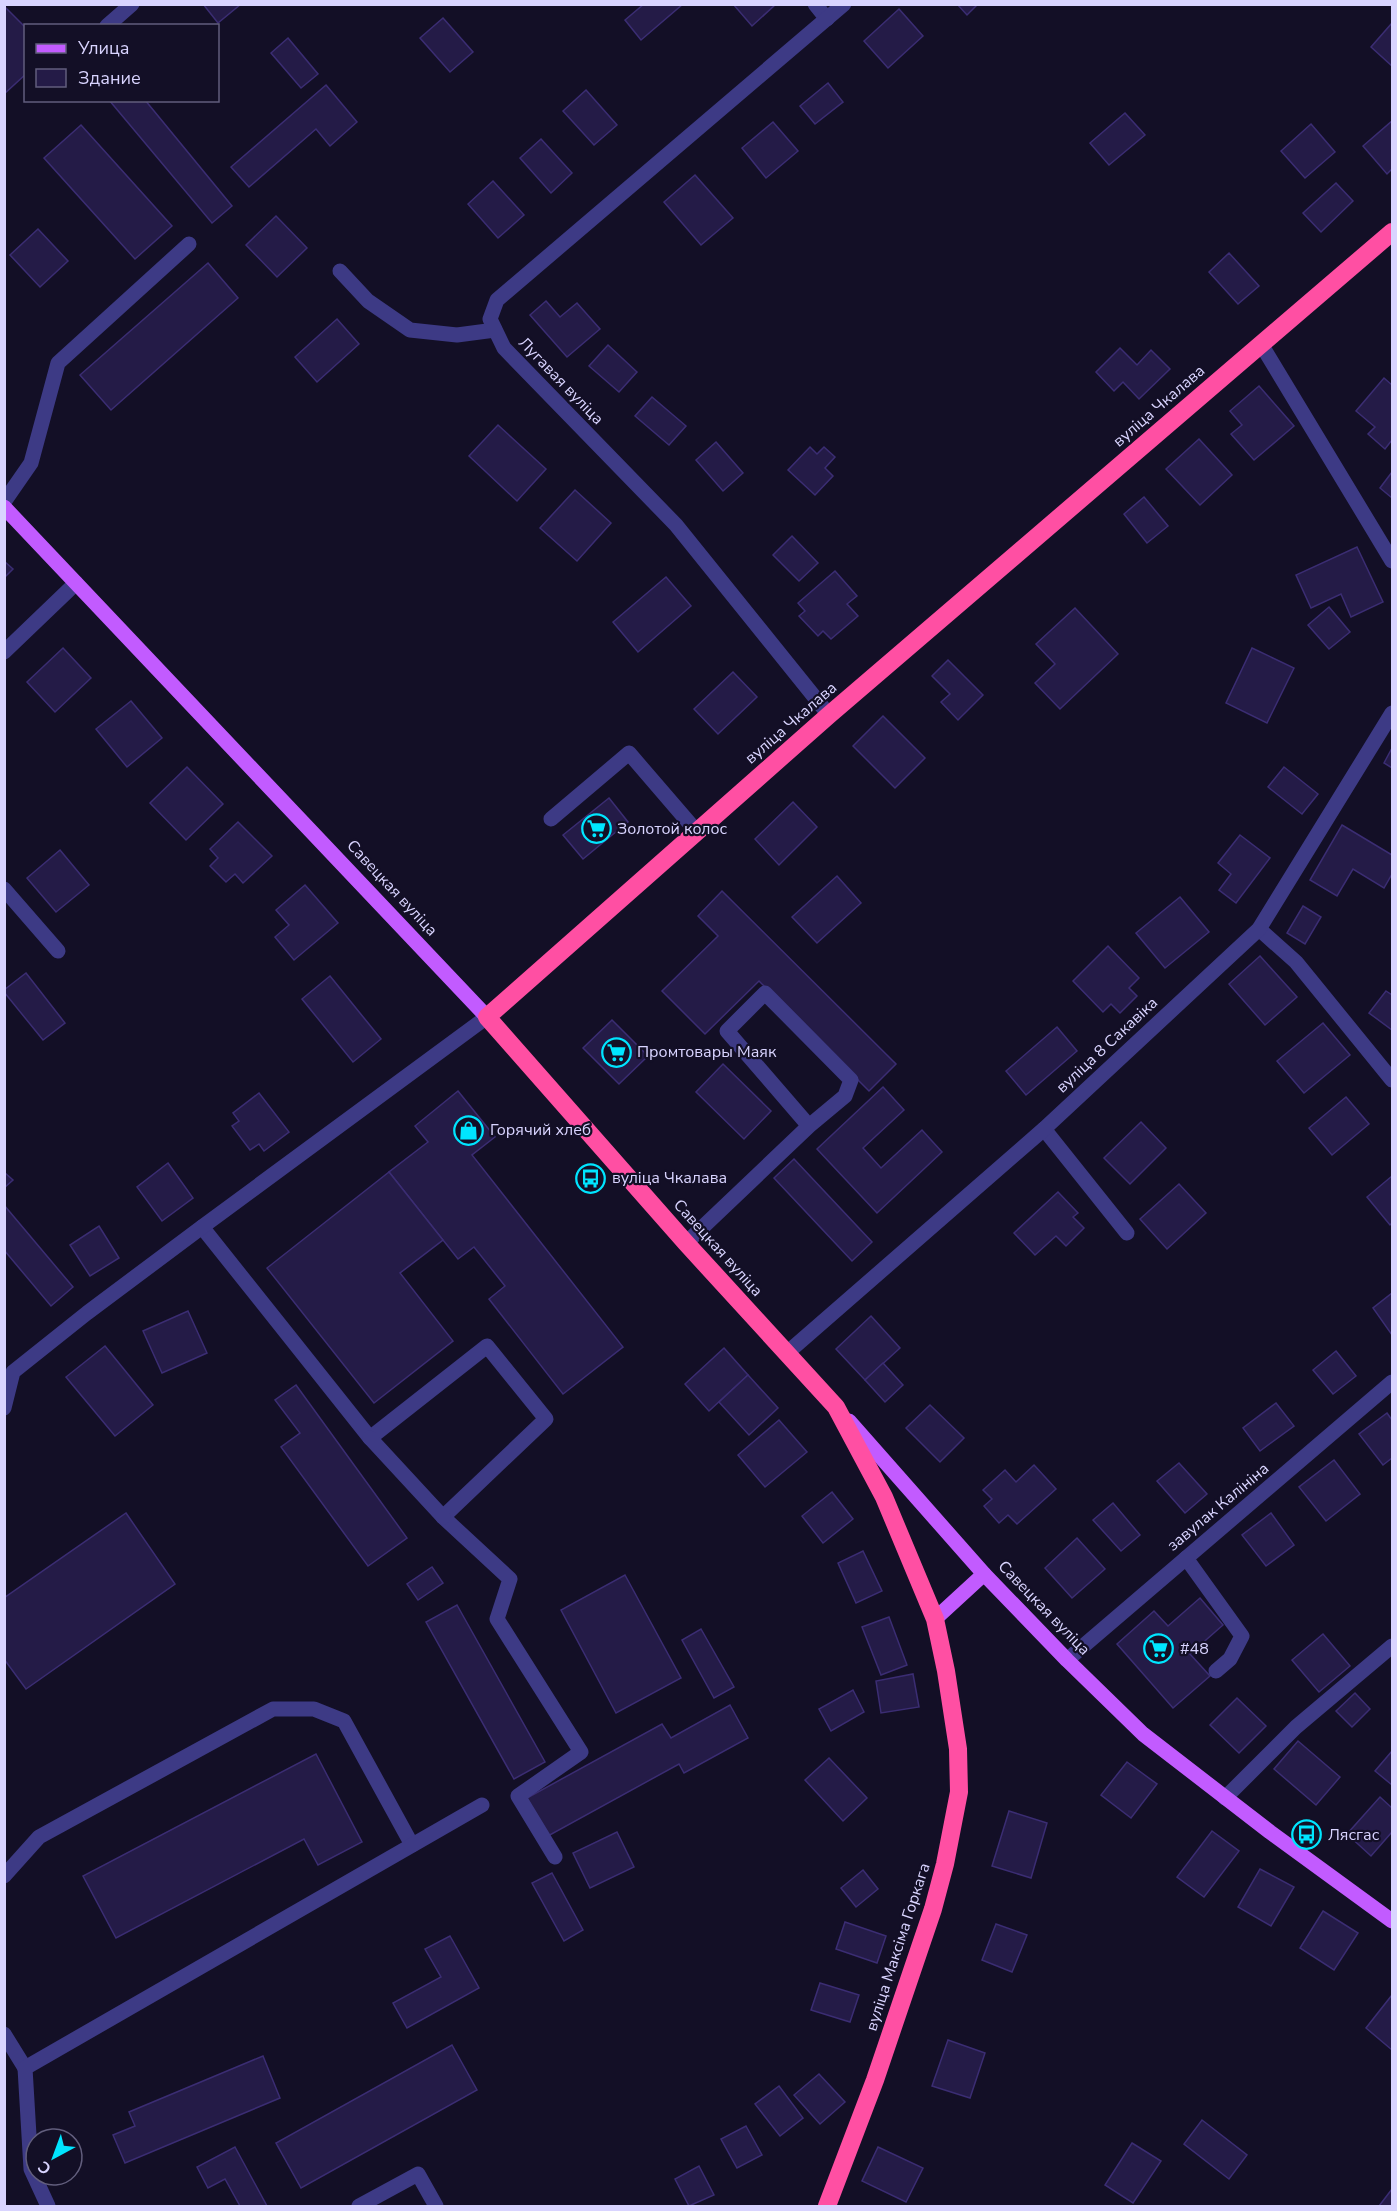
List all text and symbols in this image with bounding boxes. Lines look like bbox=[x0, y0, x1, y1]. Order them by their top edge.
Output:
legend bbox=[24, 24, 219, 102]
text: Улица bbox=[77, 36, 129, 60]
text: Здание bbox=[78, 66, 141, 90]
street label: Лугавая вуліца bbox=[514, 332, 608, 430]
street label: вуліца Чкалава bbox=[1108, 360, 1210, 452]
street label: вуліца Чкалава bbox=[740, 677, 842, 769]
supermarket icon: Золотой колос bbox=[580, 813, 612, 845]
place label: Золотой колос bbox=[617, 818, 728, 840]
street label: Савецкая вуліца bbox=[342, 835, 442, 941]
street label: вуліца 8 Сакавіка bbox=[1051, 992, 1163, 1098]
supermarket icon: Промтовары Маяк bbox=[600, 1036, 632, 1068]
place label: Промтовары Маяк bbox=[637, 1041, 777, 1063]
shop icon: Горячий хлеб bbox=[453, 1114, 485, 1146]
place label: Горячий хлеб bbox=[490, 1119, 591, 1141]
bus stop icon: вуліца Чкалава bbox=[575, 1162, 607, 1194]
place label: вуліца Чкалава bbox=[612, 1167, 727, 1189]
street label: Савецкая вуліца bbox=[668, 1195, 768, 1301]
street label: завулак Калініна bbox=[1162, 1458, 1274, 1556]
street label: Савецкая вуліца bbox=[993, 1556, 1095, 1660]
supermarket icon: #48 bbox=[1143, 1633, 1175, 1665]
place label: #48 bbox=[1180, 1638, 1209, 1660]
bus stop icon: Лясгас bbox=[1291, 1819, 1323, 1851]
place label: Лясгас bbox=[1328, 1824, 1380, 1846]
street label: вуліца Максіма Горкага bbox=[860, 1860, 936, 2034]
north arrow bbox=[24, 2127, 84, 2187]
text: С bbox=[33, 2156, 56, 2179]

